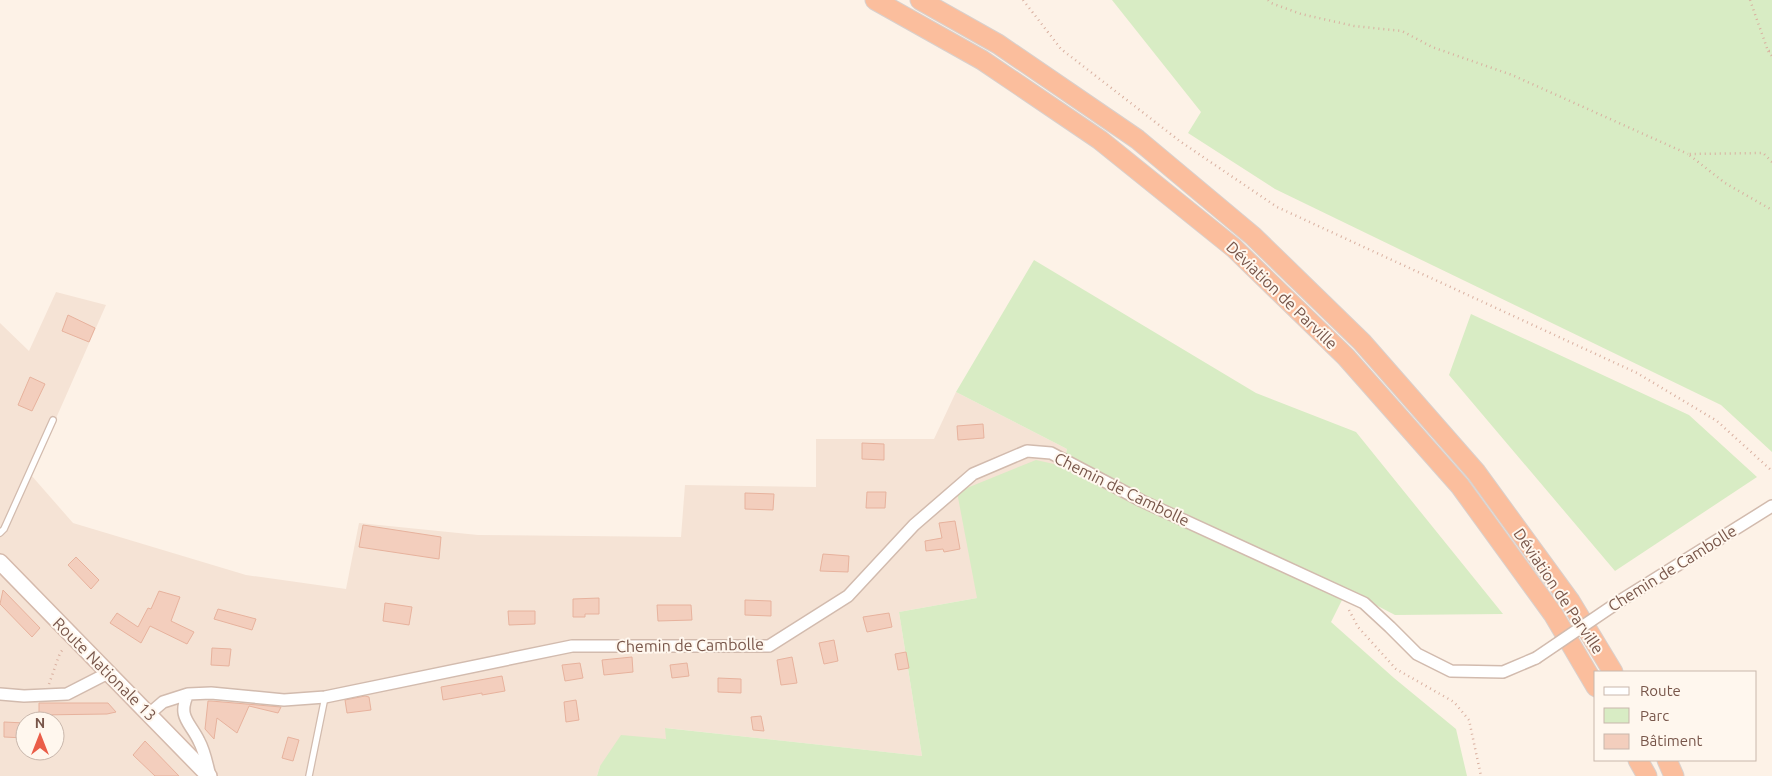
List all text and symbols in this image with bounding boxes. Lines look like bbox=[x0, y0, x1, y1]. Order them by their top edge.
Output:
street label: Déviation de Parville bbox=[1223, 237, 1341, 353]
street label: Chemin de Cambolle bbox=[1052, 448, 1192, 530]
street label: Chemin de Cambolle bbox=[1605, 521, 1739, 615]
street label: Déviation de Parville bbox=[1510, 525, 1608, 657]
street label: Route Nationale 13 bbox=[50, 614, 160, 724]
street label: Chemin de Cambolle bbox=[616, 635, 764, 655]
legend bbox=[1594, 671, 1757, 761]
text: Route bbox=[1640, 682, 1681, 699]
text: Parc bbox=[1640, 707, 1669, 724]
north arrow bbox=[15, 711, 65, 761]
text: N bbox=[35, 715, 45, 731]
text: Bâtiment bbox=[1640, 732, 1703, 749]

